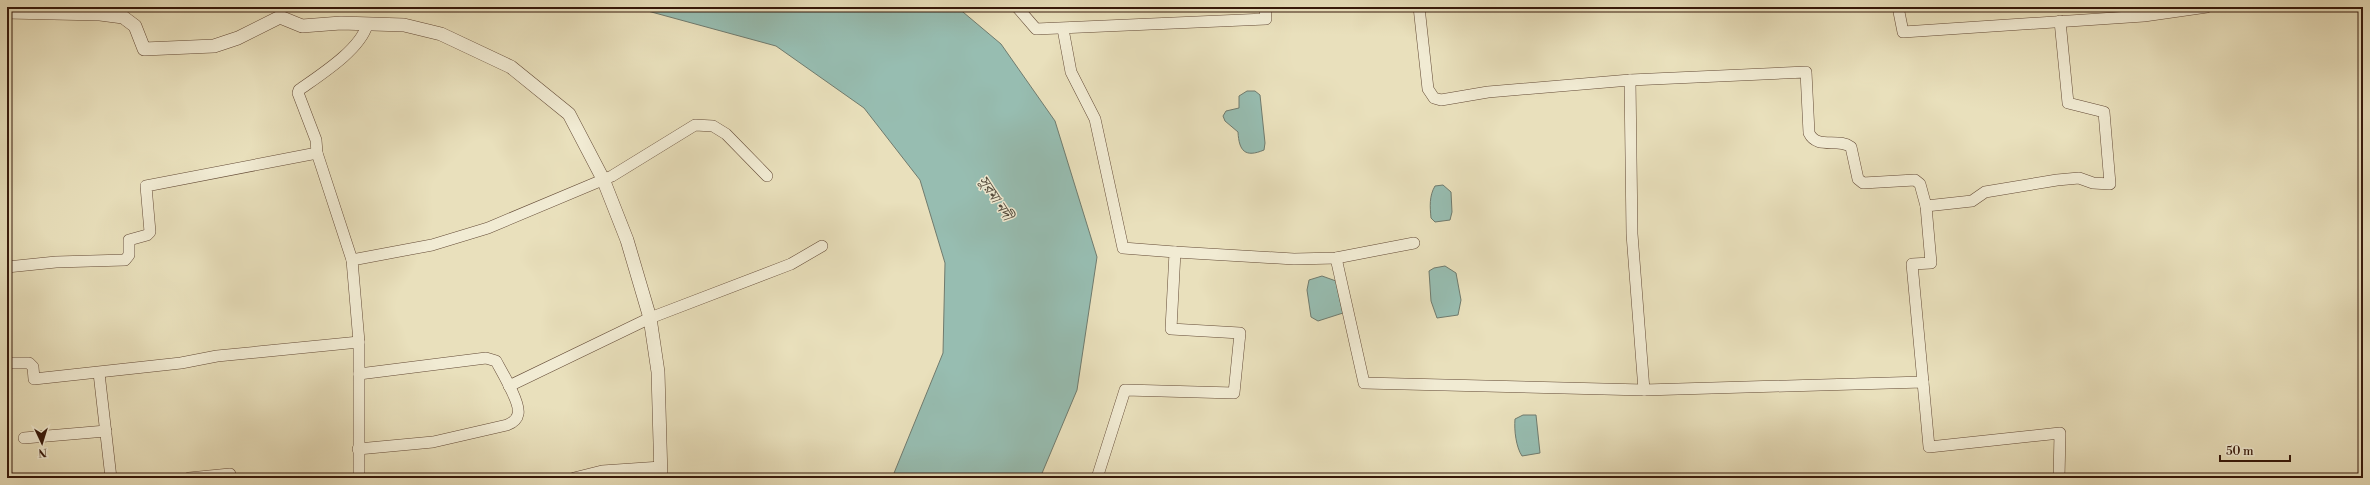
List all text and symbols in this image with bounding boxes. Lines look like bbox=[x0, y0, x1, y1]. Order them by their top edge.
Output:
water label: সুরমা নদী bbox=[974, 172, 1018, 226]
north arrow bbox=[22, 423, 62, 463]
scale bar bbox=[2220, 437, 2290, 463]
text: 50 m bbox=[2226, 444, 2254, 459]
text: N bbox=[38, 445, 47, 459]

